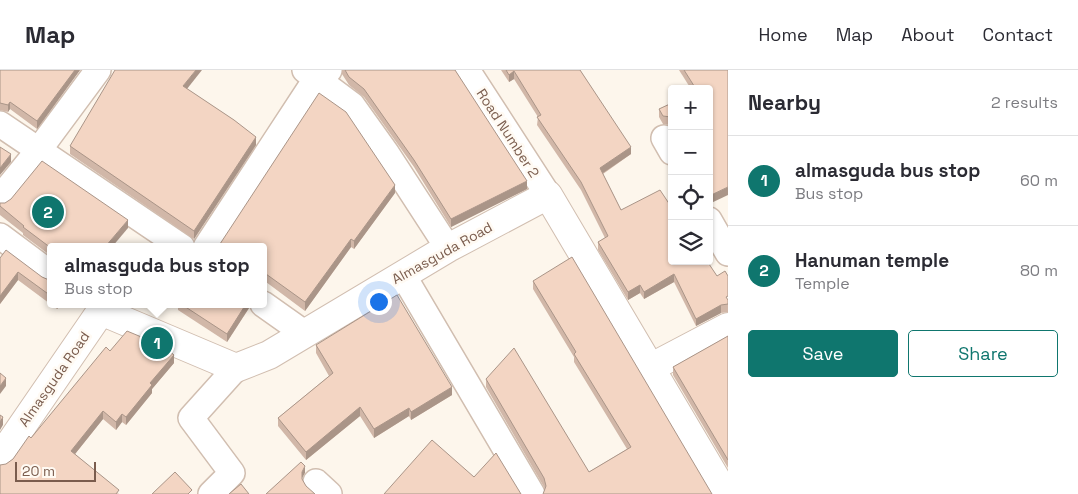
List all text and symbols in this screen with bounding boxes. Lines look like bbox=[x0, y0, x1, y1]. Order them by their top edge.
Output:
text: Map bbox=[25, 19, 75, 50]
text: Home bbox=[759, 23, 808, 46]
text: Map bbox=[836, 23, 873, 46]
text: About bbox=[901, 23, 955, 46]
text: Contact bbox=[983, 23, 1053, 46]
street label: Road Number 2 bbox=[473, 85, 543, 181]
map controls bbox=[668, 85, 713, 265]
button: + bbox=[668, 85, 713, 130]
text: Nearby bbox=[748, 89, 821, 116]
text: 2 results bbox=[991, 92, 1058, 113]
button: − bbox=[668, 130, 713, 175]
text: almasguda bus stop bbox=[795, 158, 980, 183]
text: 1 bbox=[760, 170, 768, 191]
text: 60 m bbox=[1020, 170, 1058, 191]
button: locate bbox=[668, 175, 713, 220]
text: Bus stop bbox=[795, 183, 863, 204]
pin: 2 bbox=[32, 193, 64, 231]
street label: Almasguda Road bbox=[389, 218, 495, 288]
button: layers bbox=[668, 220, 713, 265]
popup bbox=[47, 243, 267, 308]
text: Hanuman temple bbox=[795, 248, 949, 273]
text: almasguda bus stop bbox=[64, 253, 250, 278]
text: 2 bbox=[759, 260, 769, 281]
text: 80 m bbox=[1020, 260, 1058, 281]
text: Temple bbox=[795, 273, 850, 294]
text: Bus stop bbox=[64, 278, 133, 299]
your location bbox=[366, 289, 392, 315]
pin: 1 bbox=[141, 324, 173, 362]
street label: Almasguda Road bbox=[14, 328, 94, 430]
button: Save bbox=[748, 330, 898, 377]
button: Share bbox=[908, 330, 1058, 377]
scale bar bbox=[15, 459, 96, 482]
text: 20 m bbox=[22, 462, 55, 480]

